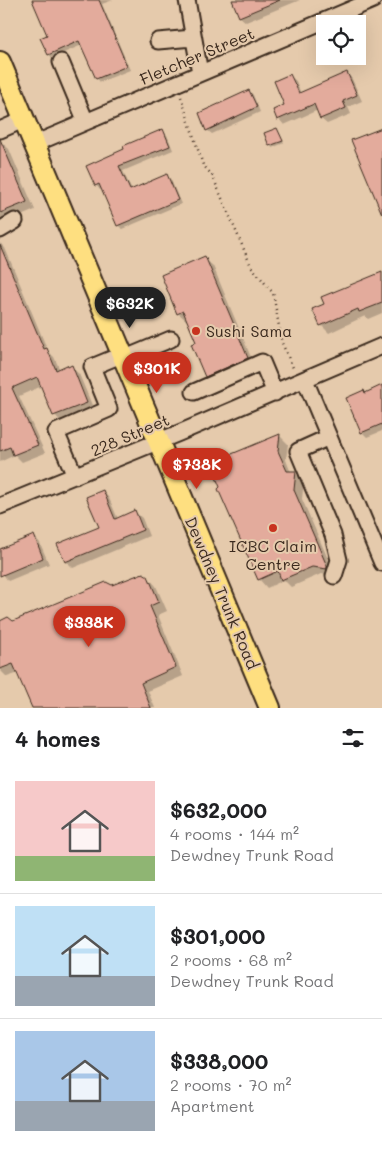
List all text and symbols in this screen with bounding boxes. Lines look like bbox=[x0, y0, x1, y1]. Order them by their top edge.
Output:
map controls bbox=[316, 15, 366, 65]
button: locate bbox=[316, 15, 366, 65]
street label: Fletcher Street bbox=[136, 22, 257, 89]
pin: $632K bbox=[95, 286, 165, 329]
text: $632K bbox=[106, 292, 154, 313]
place label: Sushi Sama bbox=[206, 320, 292, 341]
marker: Sushi Sama bbox=[190, 325, 202, 337]
pin: $301K bbox=[122, 352, 192, 394]
text: $301K bbox=[133, 357, 181, 378]
street label: 228 Street bbox=[87, 409, 172, 461]
pin: $738K bbox=[162, 448, 232, 490]
text: $738K bbox=[173, 453, 221, 474]
street label: Dewdney Trunk Road bbox=[181, 513, 264, 672]
marker: ICBC Claim Centre bbox=[267, 522, 279, 534]
place label: ICBC Claim Centre bbox=[229, 535, 317, 574]
pin: $338K bbox=[54, 606, 124, 648]
text: $338K bbox=[64, 611, 114, 632]
icon: filters bbox=[339, 724, 367, 752]
text: 4 homes bbox=[15, 725, 101, 752]
text: $632,000 bbox=[170, 796, 267, 823]
icon: home bbox=[55, 801, 115, 861]
text: 4 rooms · 144 m² bbox=[170, 823, 299, 844]
text: Dewdney Trunk Road bbox=[170, 844, 334, 865]
text: $301,000 bbox=[170, 922, 265, 949]
icon: home bbox=[55, 926, 115, 986]
text: 2 rooms · 68 m² bbox=[170, 949, 292, 970]
text: Dewdney Trunk Road bbox=[170, 970, 334, 991]
text: $338,000 bbox=[170, 1047, 268, 1074]
icon: home bbox=[55, 1051, 115, 1111]
text: 2 rooms · 70 m² bbox=[170, 1074, 291, 1095]
text: Apartment bbox=[170, 1095, 255, 1116]

